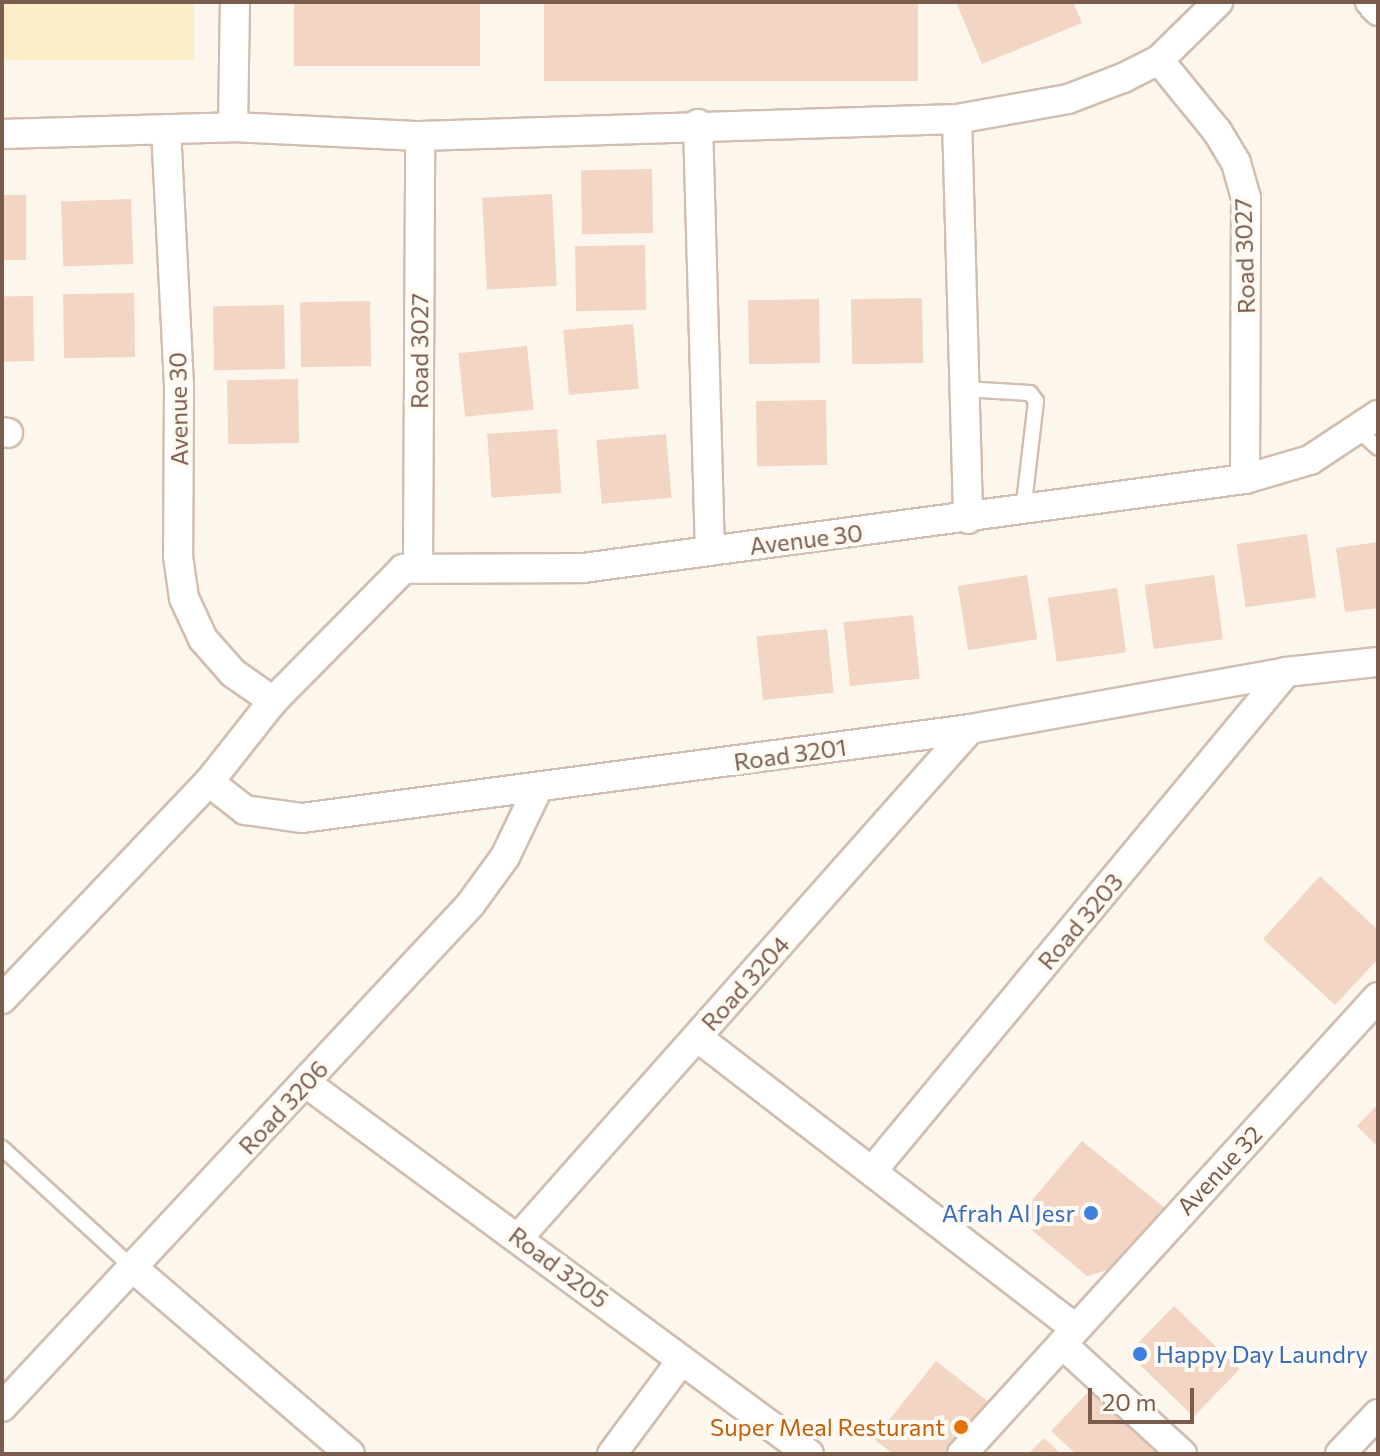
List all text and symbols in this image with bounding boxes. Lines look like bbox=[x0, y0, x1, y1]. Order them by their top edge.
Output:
street label: Road 3027 bbox=[1228, 198, 1260, 314]
street label: Road 3027 bbox=[405, 293, 433, 409]
street label: Avenue 30 bbox=[163, 352, 193, 466]
street label: Avenue 30 bbox=[748, 518, 864, 560]
street label: Road 3201 bbox=[732, 732, 848, 776]
street label: Road 3203 bbox=[1031, 867, 1129, 975]
street label: Road 3204 bbox=[695, 930, 795, 1036]
street label: Road 3206 bbox=[232, 1054, 334, 1160]
street label: Avenue 32 bbox=[1170, 1119, 1268, 1221]
place label: Afrah Al Jesr bbox=[942, 1199, 1075, 1227]
marker: Afrah Al Jesr bbox=[1082, 1204, 1100, 1222]
street label: Road 3205 bbox=[504, 1220, 614, 1314]
place label: Happy Day Laundry bbox=[1156, 1340, 1368, 1368]
marker: Happy Day Laundry bbox=[1131, 1345, 1149, 1363]
scale bar bbox=[1092, 1372, 1198, 1422]
text: 20 m bbox=[1102, 1387, 1156, 1416]
place label: Super Meal Resturant bbox=[710, 1413, 945, 1441]
marker: Super Meal Resturant bbox=[952, 1418, 970, 1436]

